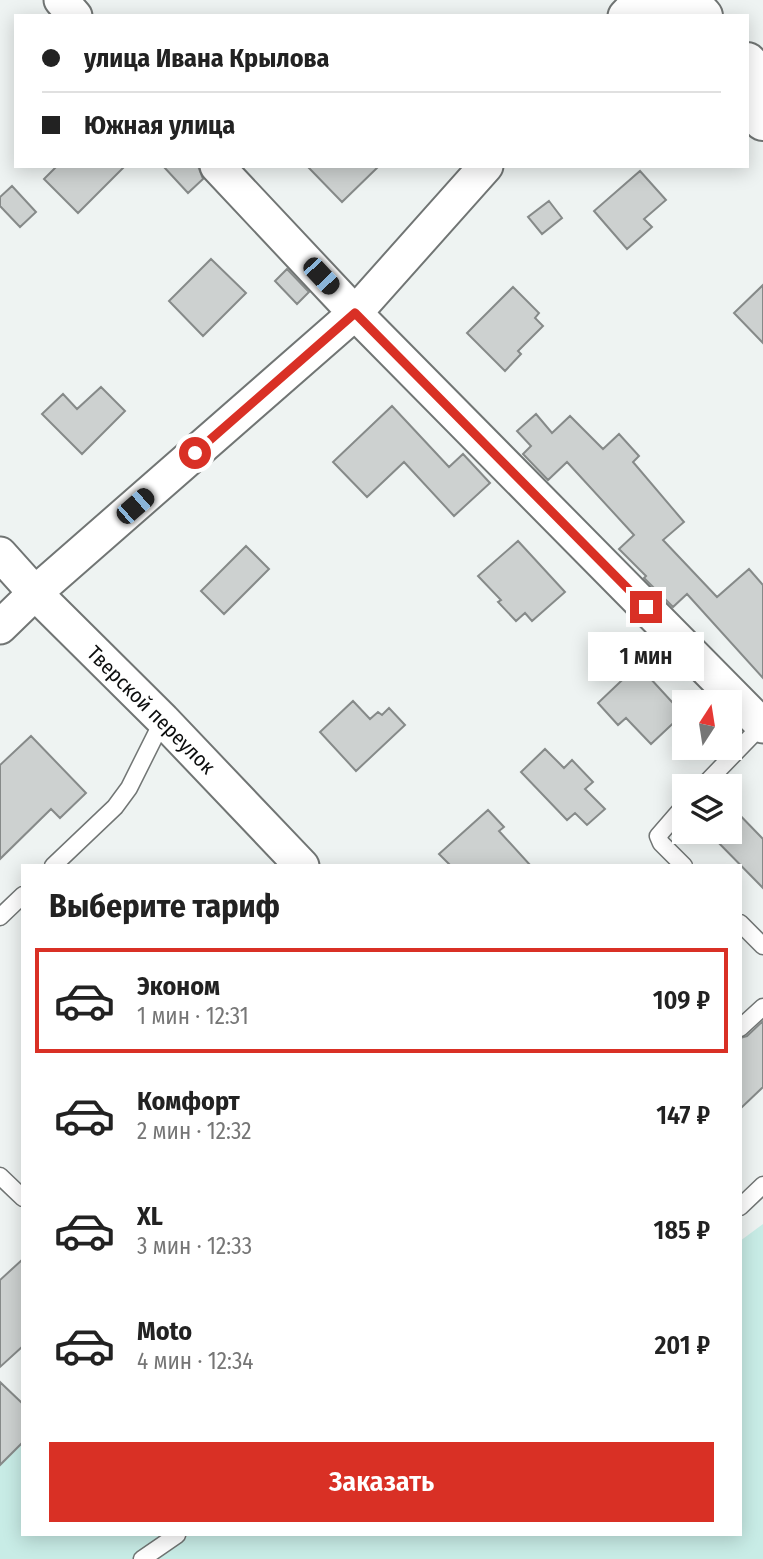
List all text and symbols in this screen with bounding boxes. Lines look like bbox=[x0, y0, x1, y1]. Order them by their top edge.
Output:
text: улица Ивана Крылова bbox=[84, 43, 329, 74]
text: Южная улица bbox=[84, 110, 235, 141]
car bbox=[299, 253, 344, 299]
route start bbox=[179, 437, 211, 469]
car bbox=[113, 484, 158, 528]
route end bbox=[630, 591, 662, 623]
callout: 1 мин bbox=[588, 632, 704, 680]
street label: Тверской переулок bbox=[81, 640, 221, 780]
text: 1 мин bbox=[619, 642, 673, 670]
north arrow bbox=[672, 690, 742, 760]
map controls bbox=[672, 690, 742, 844]
button: layers bbox=[672, 774, 742, 844]
text: Выберите тариф bbox=[49, 887, 280, 925]
icon: car bbox=[53, 969, 116, 1032]
text: Эконом bbox=[137, 971, 220, 1002]
text: 109 ₽ bbox=[653, 985, 710, 1016]
text: 1 мин · 12:31 bbox=[137, 1002, 249, 1030]
icon: car bbox=[53, 1084, 116, 1147]
text: Комфорт bbox=[137, 1086, 240, 1117]
text: 147 ₽ bbox=[656, 1100, 710, 1131]
text: 2 мин · 12:32 bbox=[137, 1117, 251, 1145]
icon: car bbox=[53, 1199, 116, 1262]
text: XL bbox=[137, 1201, 163, 1232]
text: 185 ₽ bbox=[654, 1215, 710, 1246]
text: 3 мин · 12:33 bbox=[137, 1232, 252, 1260]
icon: car bbox=[53, 1314, 116, 1377]
text: Moto bbox=[137, 1316, 192, 1347]
text: 201 ₽ bbox=[654, 1330, 710, 1361]
text: 4 мин · 12:34 bbox=[137, 1347, 253, 1375]
button: Заказать bbox=[49, 1442, 714, 1522]

